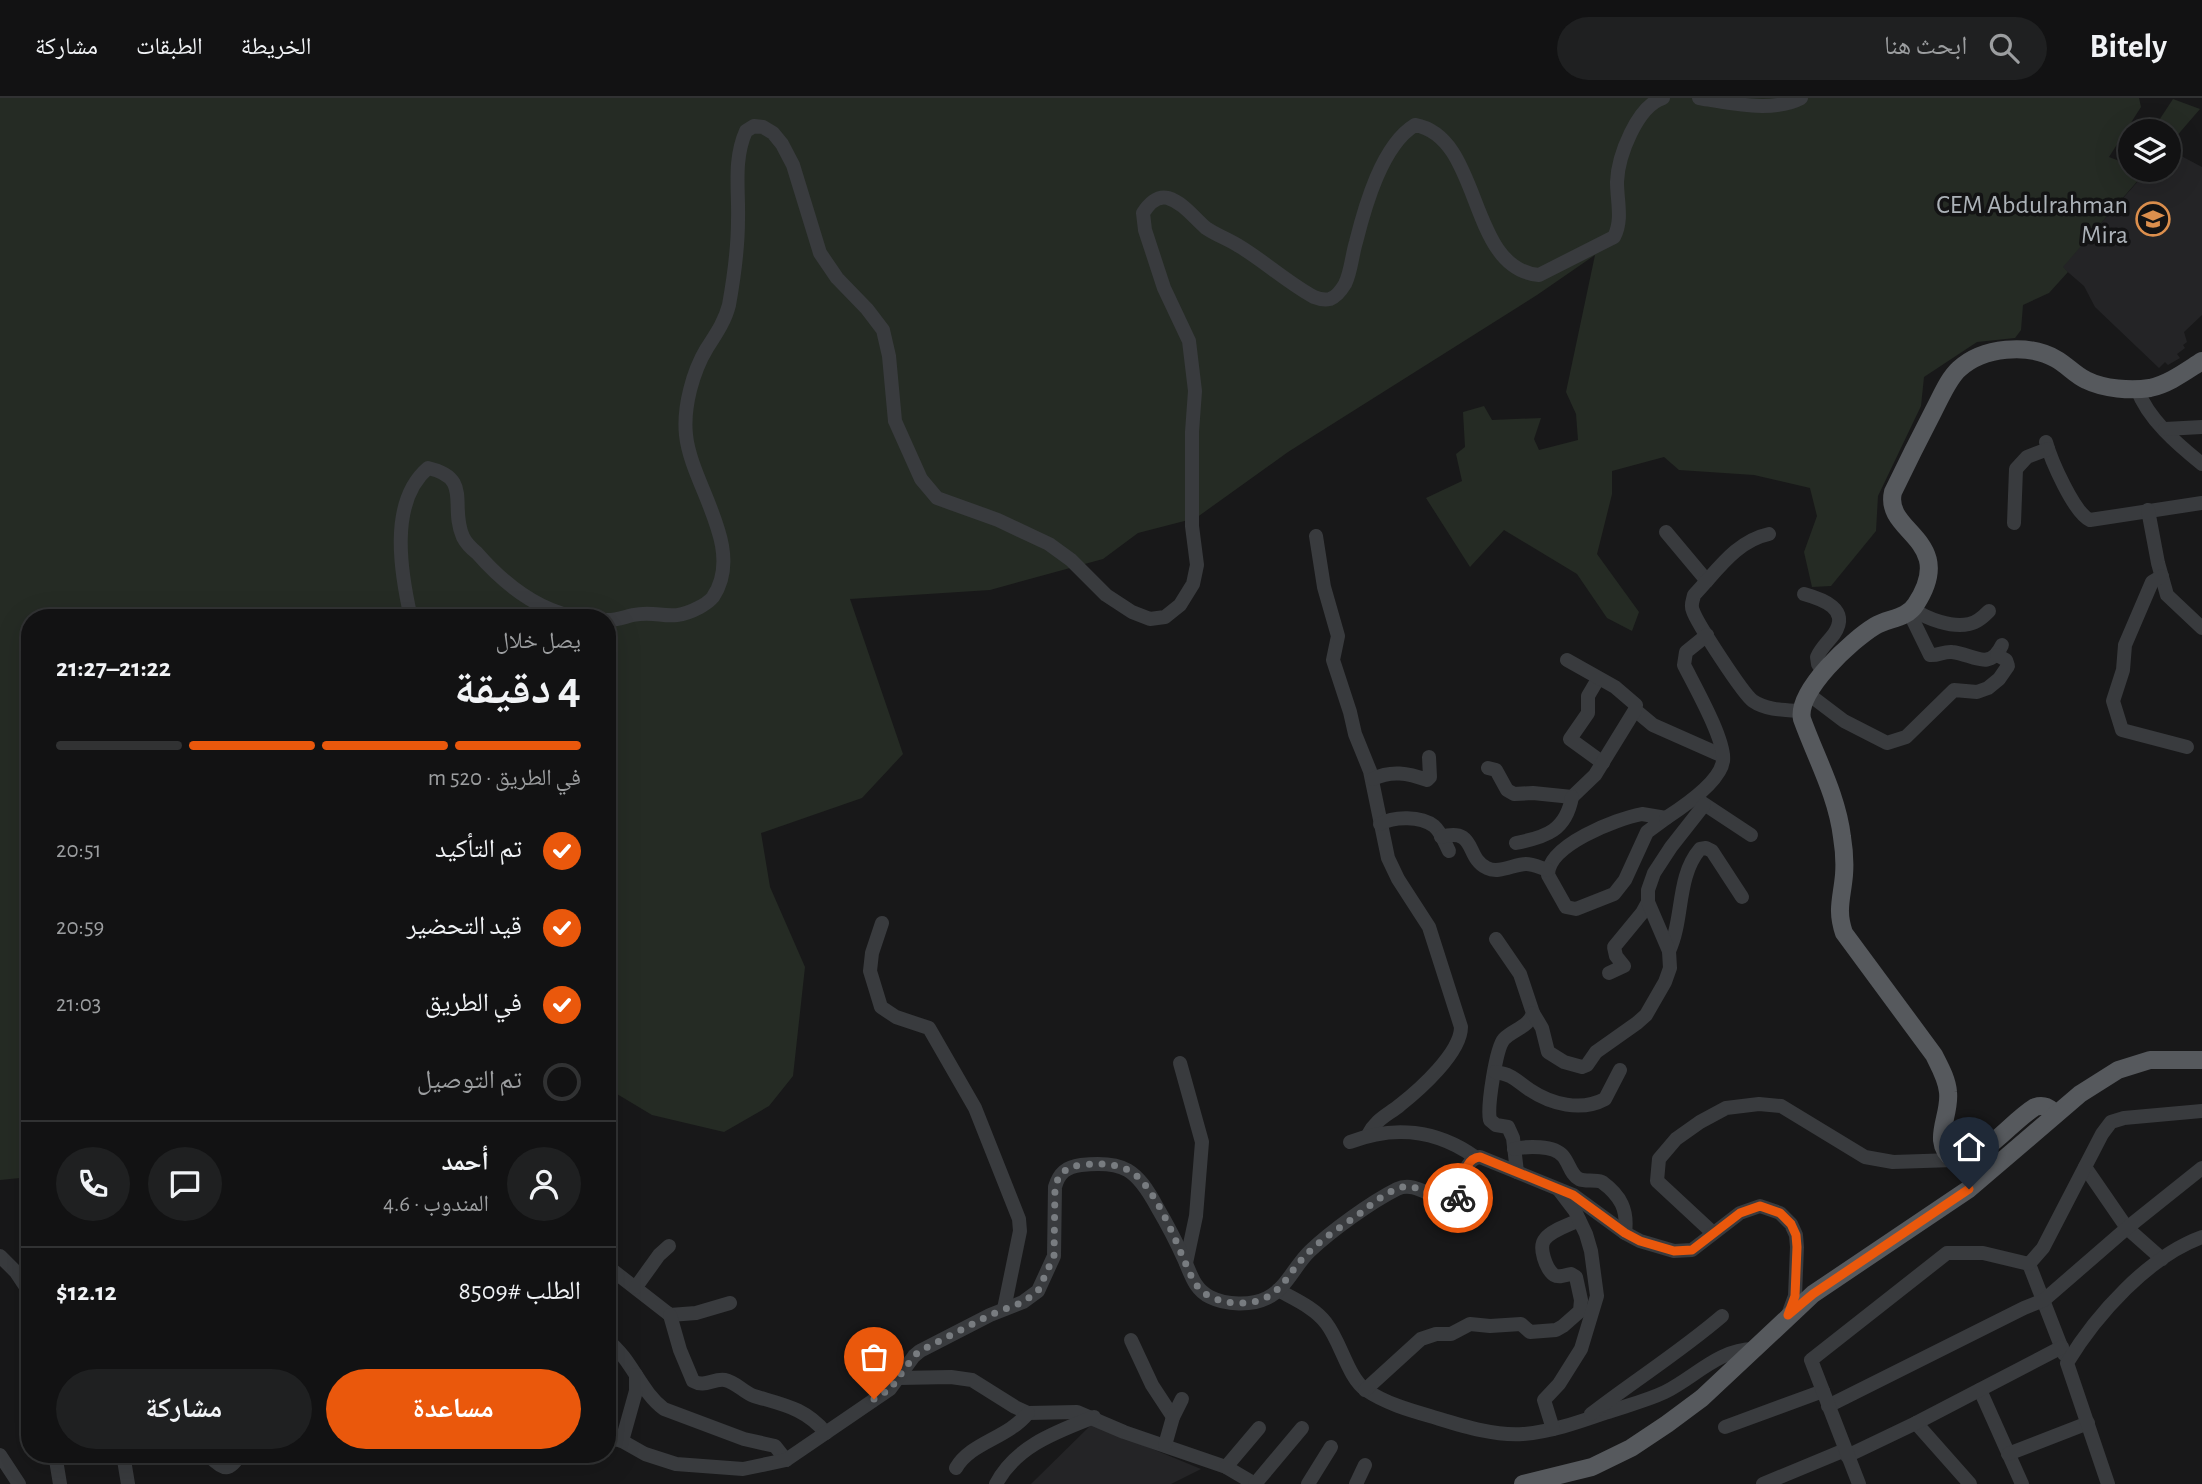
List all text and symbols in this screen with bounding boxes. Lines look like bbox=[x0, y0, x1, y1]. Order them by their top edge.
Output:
search box bbox=[1557, 17, 2047, 80]
icon: search bbox=[1985, 29, 2023, 67]
text: Bitely bbox=[2089, 31, 2167, 64]
text: ابحث هنا bbox=[1884, 33, 1967, 59]
text: مشاركة bbox=[35, 35, 98, 59]
text: الطبقات bbox=[136, 35, 203, 59]
text: الخريطة bbox=[241, 35, 311, 59]
map controls bbox=[2118, 119, 2181, 182]
button: layers bbox=[2118, 119, 2181, 182]
place label: CEM Abdulrahman Mira bbox=[1936, 192, 2128, 248]
school or university icon: CEM Abdulrahman Mira bbox=[2134, 200, 2172, 238]
text: يصل خلال bbox=[495, 630, 581, 653]
text: 21:22–21:27 bbox=[56, 655, 171, 681]
text: 4 دقيقة bbox=[454, 666, 581, 712]
text: في الطريق · 520 m bbox=[428, 767, 581, 790]
icon: check bbox=[543, 832, 581, 870]
text: تم التأكيد bbox=[435, 836, 522, 862]
text: 20:51 bbox=[56, 839, 101, 862]
icon: check bbox=[543, 909, 581, 947]
text: قيد التحضير bbox=[407, 913, 522, 939]
text: 20:59 bbox=[56, 916, 104, 939]
icon: check bbox=[543, 986, 581, 1024]
text: في الطريق bbox=[425, 990, 522, 1016]
text: 21:03 bbox=[56, 993, 101, 1016]
text: تم التوصيل bbox=[417, 1067, 522, 1093]
pin bbox=[1939, 1117, 1999, 1189]
icon: home bbox=[1950, 1128, 1988, 1166]
button: phone bbox=[56, 1147, 130, 1221]
button: chat bbox=[148, 1147, 222, 1221]
button: person bbox=[507, 1147, 581, 1221]
text: أحمد bbox=[441, 1149, 489, 1175]
courier bbox=[1423, 1163, 1493, 1233]
icon: bike bbox=[1439, 1179, 1477, 1217]
text: المندوب · 4.6 bbox=[383, 1193, 489, 1216]
text: الطلب #8509 bbox=[458, 1278, 581, 1304]
text: $12.12 bbox=[56, 1279, 117, 1305]
pin bbox=[844, 1327, 904, 1399]
icon: bag bbox=[855, 1338, 893, 1376]
button: مشاركة bbox=[56, 1369, 312, 1449]
button: مساعدة bbox=[326, 1369, 581, 1449]

